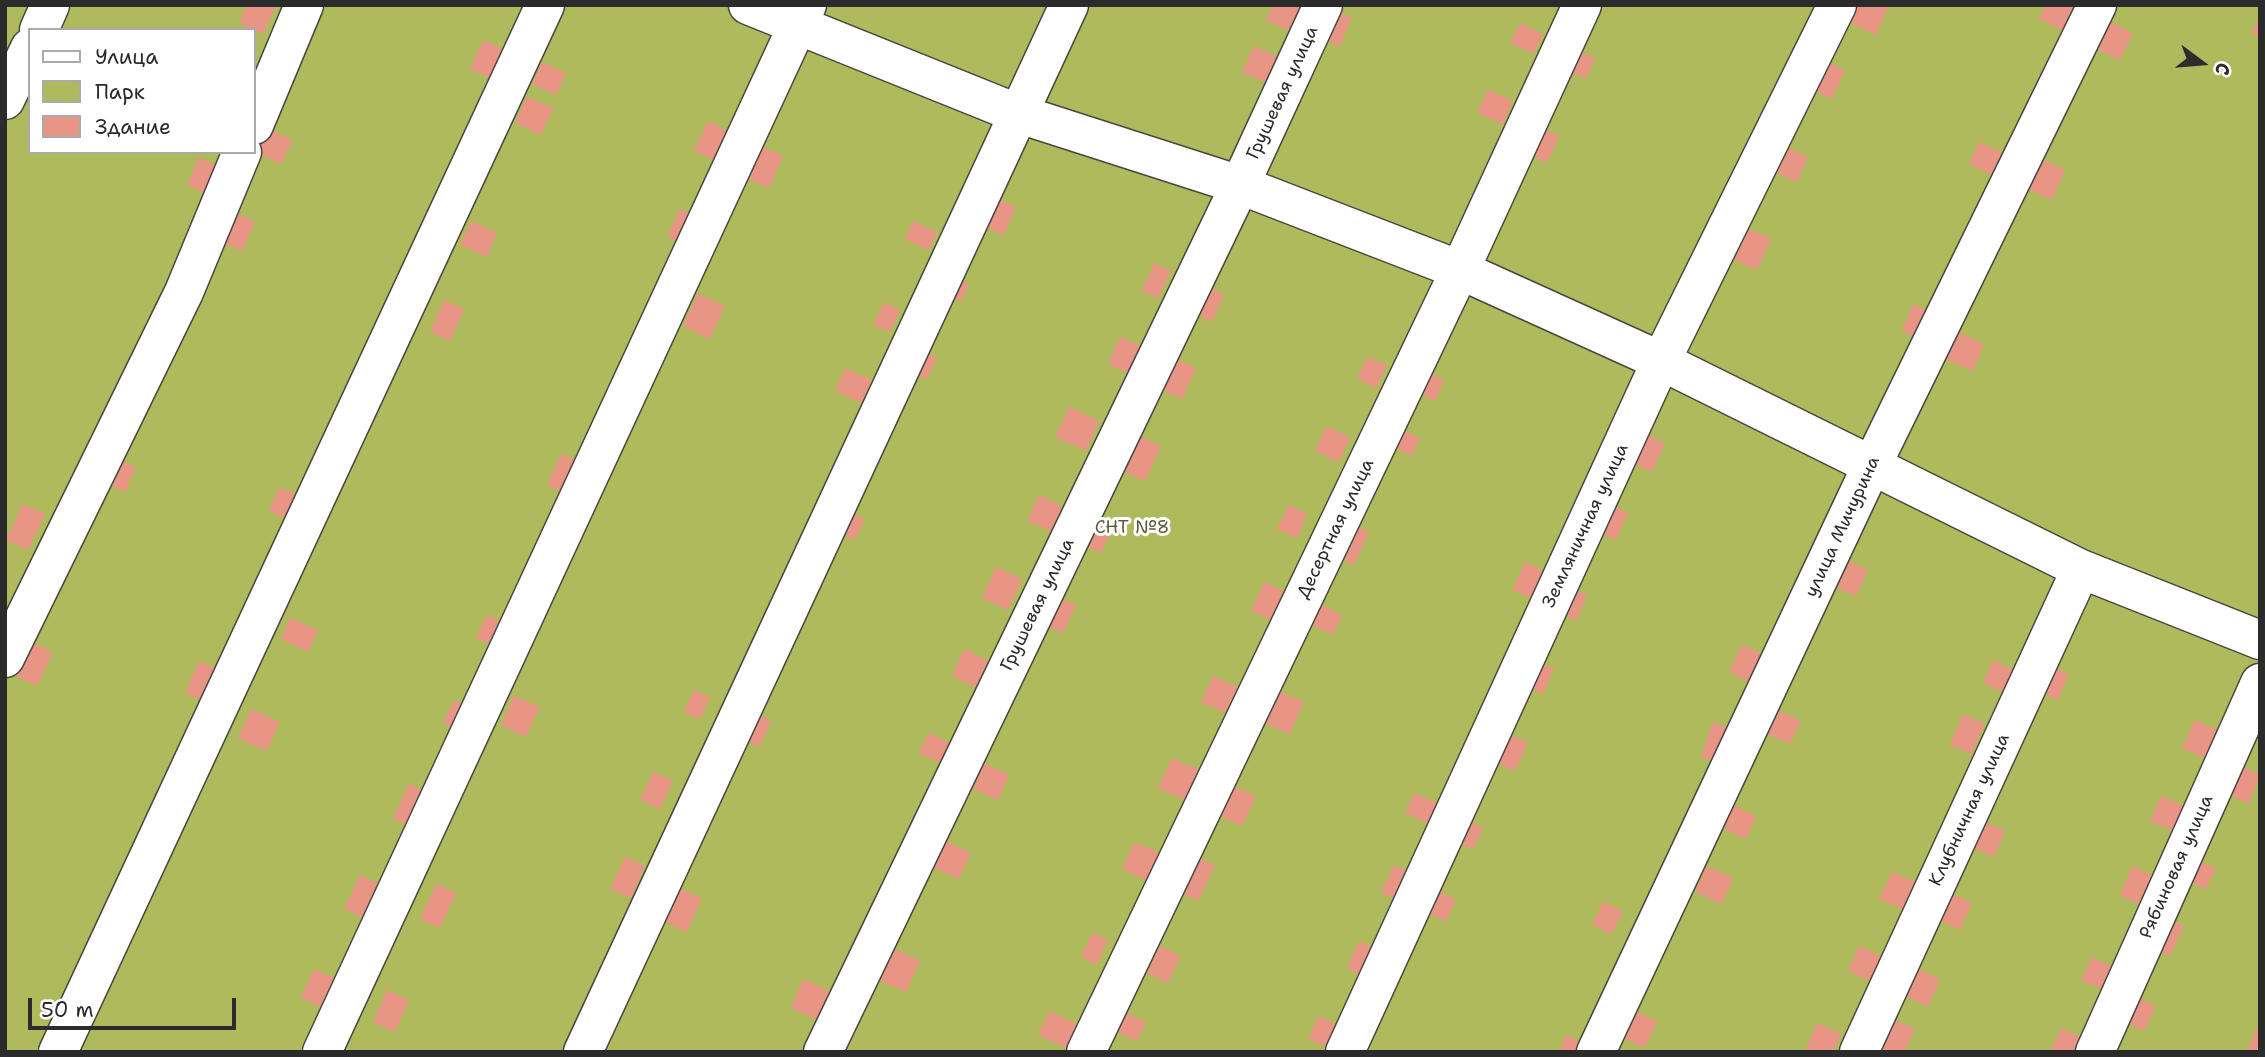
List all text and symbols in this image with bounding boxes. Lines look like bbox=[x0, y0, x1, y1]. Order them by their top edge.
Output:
street label: Грушевая улица bbox=[1243, 23, 1323, 163]
legend bbox=[28, 28, 256, 154]
north arrow bbox=[2167, 28, 2237, 98]
text: Улица bbox=[95, 43, 158, 71]
text: С bbox=[2209, 60, 2236, 78]
text: Парк bbox=[95, 78, 145, 106]
text: Здание bbox=[95, 113, 171, 141]
street label: Земляничная улица bbox=[1539, 441, 1633, 611]
street label: улица Мичурина bbox=[1801, 453, 1885, 601]
street label: Десертная улица bbox=[1293, 456, 1379, 602]
park label: СНТ №8 bbox=[1095, 517, 1169, 539]
street label: Грушевая улица bbox=[997, 535, 1079, 675]
street label: Клубничная улица bbox=[1925, 730, 2015, 890]
street label: Рябиновая улица bbox=[2136, 792, 2218, 942]
scale bar bbox=[32, 984, 240, 1028]
text: 50 m bbox=[41, 996, 94, 1024]

